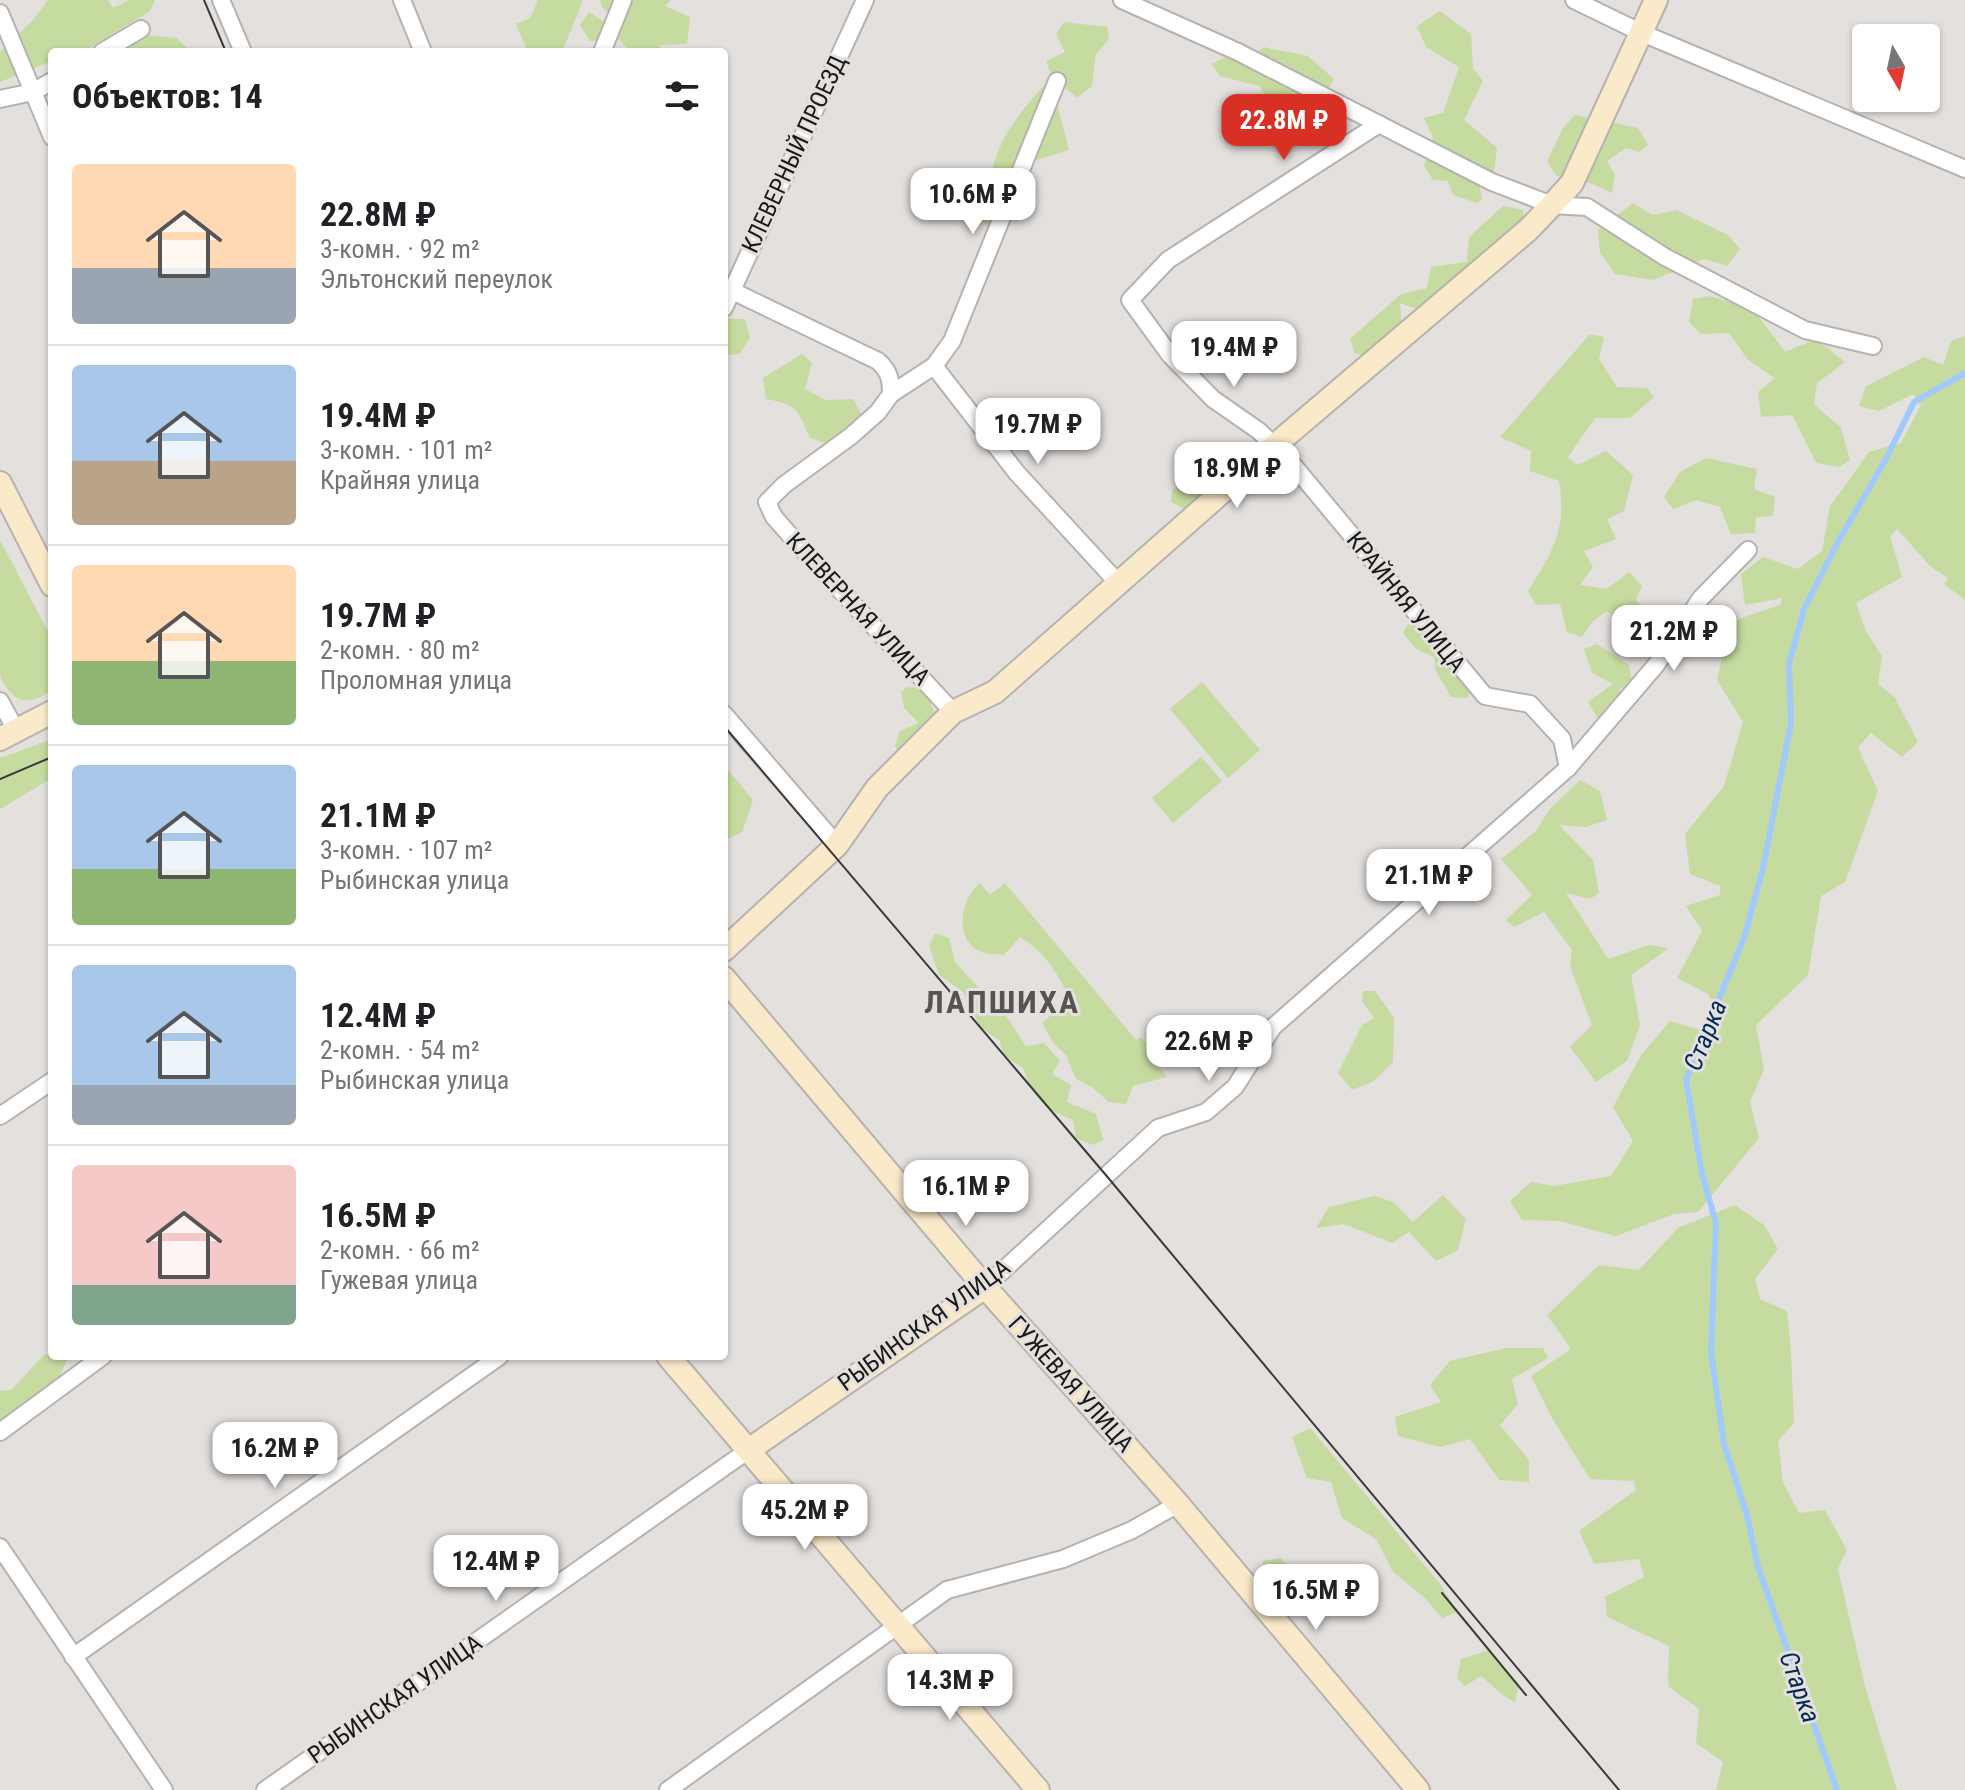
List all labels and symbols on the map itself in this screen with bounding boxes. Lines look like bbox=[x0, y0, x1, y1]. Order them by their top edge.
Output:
north arrow bbox=[1852, 24, 1940, 112]
street label: КЛЕВЕРНЫЙ ПРОЕЗД bbox=[736, 51, 852, 257]
pin: 22.8M ₽ bbox=[1210, 94, 1358, 162]
pin: 10.6M ₽ bbox=[899, 168, 1047, 236]
pin: 19.4M ₽ bbox=[1160, 321, 1308, 389]
pin: 19.7M ₽ bbox=[964, 398, 1112, 466]
pin: 18.9M ₽ bbox=[1163, 442, 1311, 510]
street label: КРАЙНЯЯ УЛИЦА bbox=[1341, 526, 1471, 678]
street label: КЛЕВЕРНАЯ УЛИЦА bbox=[780, 527, 936, 691]
pin: 21.2M ₽ bbox=[1600, 605, 1748, 673]
pin: 21.1M ₽ bbox=[1355, 849, 1503, 917]
district label: ЛАПШИХА bbox=[924, 983, 1080, 1021]
water label: Старка bbox=[1677, 995, 1733, 1075]
pin: 22.6M ₽ bbox=[1135, 1015, 1283, 1083]
pin: 16.1M ₽ bbox=[892, 1160, 1040, 1228]
street label: РЫБИНСКАЯ УЛИЦА bbox=[832, 1253, 1016, 1397]
street label: ГУЖЕВАЯ УЛИЦА bbox=[1003, 1310, 1139, 1458]
pin: 16.2M ₽ bbox=[201, 1422, 349, 1490]
pin: 45.2M ₽ bbox=[731, 1484, 879, 1552]
pin: 12.4M ₽ bbox=[422, 1535, 570, 1603]
pin: 16.5M ₽ bbox=[1242, 1564, 1390, 1632]
street label: РЫБИНСКАЯ УЛИЦА bbox=[303, 1628, 487, 1770]
water label: Старка bbox=[1773, 1647, 1827, 1727]
pin: 14.3M ₽ bbox=[876, 1654, 1024, 1722]

